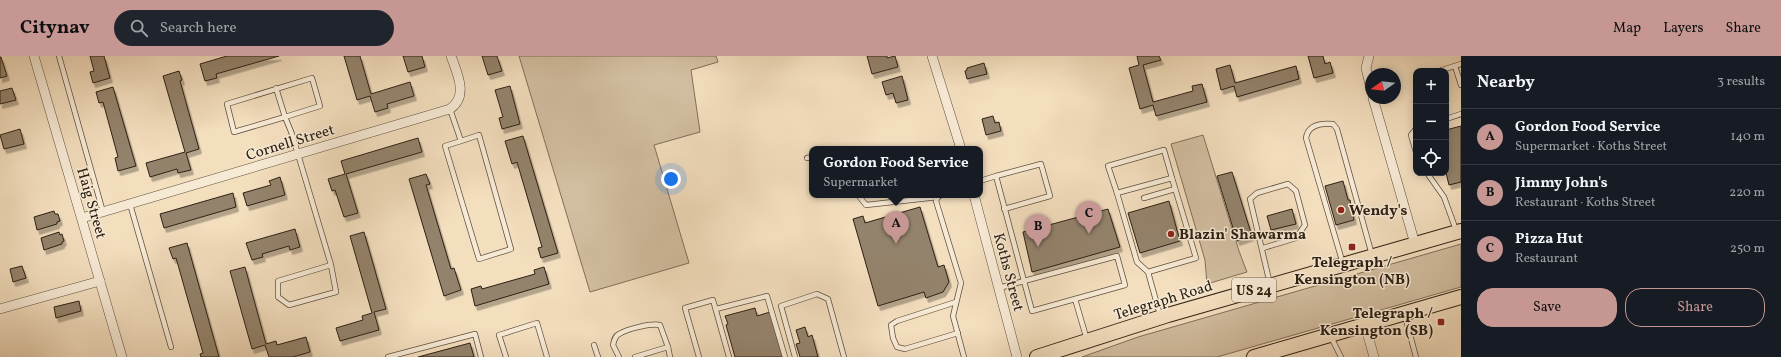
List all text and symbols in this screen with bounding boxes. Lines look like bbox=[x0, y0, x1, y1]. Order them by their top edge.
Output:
search box bbox=[114, 10, 394, 46]
text: Citynav bbox=[20, 15, 90, 41]
icon: search bbox=[128, 17, 150, 39]
text: Search here bbox=[160, 18, 237, 39]
text: Map bbox=[1613, 19, 1641, 38]
text: Layers bbox=[1663, 19, 1703, 38]
text: Share bbox=[1725, 19, 1761, 38]
north arrow bbox=[1365, 68, 1401, 104]
map controls bbox=[1413, 68, 1449, 176]
button: + bbox=[1413, 68, 1449, 104]
text: Nearby bbox=[1477, 71, 1535, 94]
text: 3 results bbox=[1717, 73, 1765, 91]
button: − bbox=[1413, 104, 1449, 140]
text: Gordon Food Service bbox=[1515, 117, 1660, 138]
street label: Cornell Street bbox=[244, 120, 337, 167]
text: A bbox=[1485, 128, 1495, 146]
text: 140 m bbox=[1731, 128, 1765, 146]
text: Supermarket · Koths Street bbox=[1515, 138, 1667, 156]
button: locate bbox=[1413, 140, 1449, 176]
popup bbox=[809, 146, 983, 198]
text: Gordon Food Service bbox=[823, 153, 969, 174]
street label: Haig Street bbox=[70, 165, 111, 242]
your location bbox=[661, 169, 681, 189]
text: Jimmy John's bbox=[1515, 173, 1608, 194]
text: Supermarket bbox=[823, 174, 898, 192]
text: B bbox=[1486, 184, 1494, 202]
text: 220 m bbox=[1729, 184, 1765, 202]
text: Restaurant · Koths Street bbox=[1515, 194, 1655, 212]
pin: C bbox=[1076, 201, 1102, 234]
place label: Wendy's bbox=[1349, 201, 1408, 222]
marker: Wendy's bbox=[1336, 205, 1346, 215]
pin: A bbox=[883, 211, 909, 244]
pin: B bbox=[1025, 214, 1051, 247]
place label: Blazin' Shawarma bbox=[1179, 225, 1306, 246]
marker: Blazin' Shawarma bbox=[1166, 229, 1176, 239]
text: Pizza Hut bbox=[1515, 229, 1583, 250]
street label: Koths Street bbox=[987, 231, 1028, 314]
text: C bbox=[1486, 240, 1494, 258]
text: 250 m bbox=[1730, 240, 1765, 258]
marker: Telegraph / Kensington (NB) bbox=[1347, 242, 1357, 252]
text: Restaurant bbox=[1515, 250, 1578, 268]
place label: Telegraph / Kensington (NB) bbox=[1294, 253, 1410, 291]
street label: Telegraph Road bbox=[1112, 276, 1215, 326]
road number: US 24 bbox=[1232, 278, 1276, 302]
button: Save bbox=[1477, 288, 1617, 327]
button: Share bbox=[1625, 288, 1765, 327]
place label: Telegraph / Kensington (SB) bbox=[1320, 304, 1433, 342]
marker: Telegraph / Kensington (SB) bbox=[1436, 317, 1446, 327]

